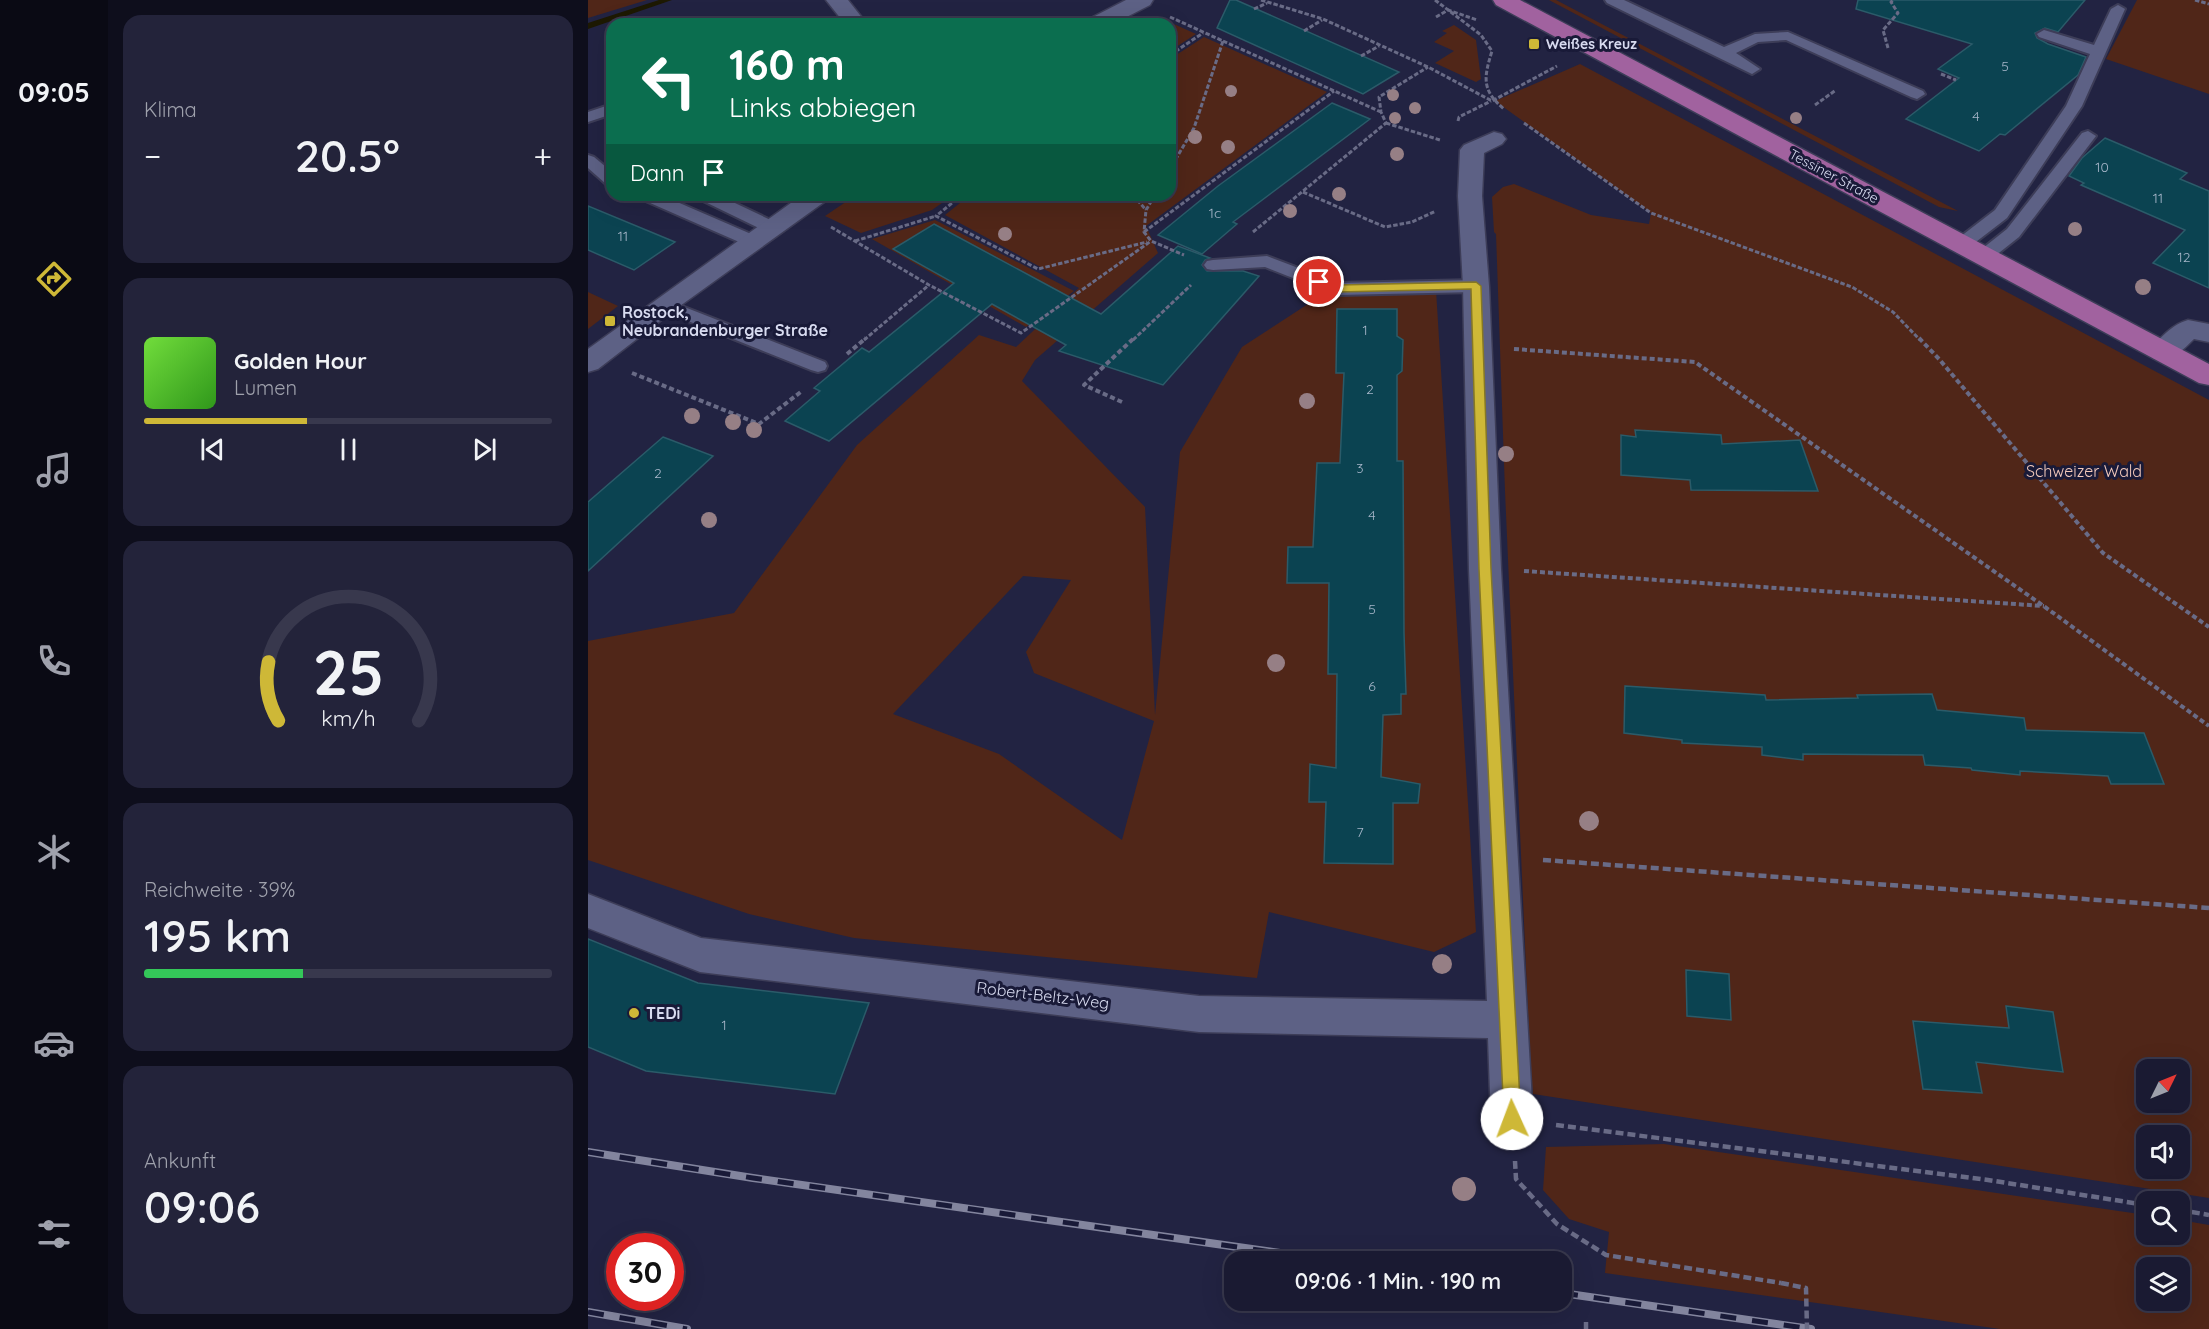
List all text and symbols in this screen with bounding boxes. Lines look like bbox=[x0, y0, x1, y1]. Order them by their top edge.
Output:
place label: Weißes Kreuz bbox=[1546, 35, 1637, 53]
marker: Weißes Kreuz bbox=[1527, 37, 1541, 51]
text: 160 m bbox=[729, 38, 845, 91]
icon: left bbox=[630, 42, 708, 120]
house number: 5 bbox=[2001, 57, 2009, 75]
text: 09:05 bbox=[18, 75, 90, 109]
text: Links abbiegen bbox=[729, 90, 916, 124]
text: Klima bbox=[144, 97, 197, 122]
house number: 4 bbox=[1972, 107, 1980, 125]
text: 20.5° bbox=[295, 127, 400, 183]
text: − bbox=[144, 135, 161, 176]
text: + bbox=[533, 135, 552, 176]
street label: Tessiner Straße bbox=[1786, 145, 1882, 207]
icon: arrive bbox=[697, 156, 730, 189]
house number: 10 bbox=[2095, 158, 2109, 176]
text: Dann bbox=[630, 159, 685, 187]
house number: 11 bbox=[2153, 189, 2163, 207]
house number: 1c bbox=[1209, 204, 1221, 222]
house number: 11 bbox=[618, 227, 628, 245]
house number: 12 bbox=[2178, 248, 2191, 266]
pin bbox=[1293, 256, 1344, 307]
icon: directions bbox=[33, 258, 75, 300]
icon: arrive bbox=[1302, 265, 1335, 298]
place label: Rostock, Neubrandenburger Straße bbox=[622, 302, 828, 340]
marker: Rostock, Neubrandenburger Straße bbox=[603, 314, 617, 328]
house number: 1 bbox=[1362, 321, 1368, 339]
text: Golden Hour bbox=[234, 347, 367, 375]
text: Lumen bbox=[234, 375, 297, 400]
house number: 2 bbox=[1366, 380, 1374, 398]
icon: previous bbox=[196, 433, 229, 466]
icon: pause bbox=[332, 433, 365, 466]
icon: next bbox=[468, 433, 501, 466]
icon: music bbox=[33, 449, 75, 491]
house number: 3 bbox=[1356, 459, 1364, 477]
park label: Schweizer Wald bbox=[2026, 461, 2142, 481]
house number: 2 bbox=[654, 464, 662, 482]
house number: 4 bbox=[1368, 506, 1376, 524]
house number: 5 bbox=[1368, 600, 1376, 618]
text: 25 bbox=[312, 634, 384, 712]
icon: phone bbox=[33, 640, 75, 682]
house number: 6 bbox=[1368, 677, 1376, 695]
text: km/h bbox=[321, 706, 375, 732]
house number: 7 bbox=[1356, 823, 1364, 841]
icon: climate bbox=[33, 831, 75, 873]
text: Reichweite · 39% bbox=[144, 877, 295, 902]
text: 195 km bbox=[144, 907, 291, 963]
street label: Robert-Beltz-Weg bbox=[976, 977, 1110, 1013]
place label: TEDi bbox=[646, 1003, 680, 1023]
marker: TEDi bbox=[627, 1006, 641, 1020]
house number: 1 bbox=[721, 1016, 727, 1034]
icon: car bbox=[33, 1022, 75, 1064]
north arrow bbox=[2136, 1059, 2190, 1113]
map controls bbox=[2136, 1059, 2190, 1311]
position arrow bbox=[1480, 1087, 1544, 1151]
button: sound bbox=[2136, 1125, 2190, 1179]
text: Ankunft bbox=[144, 1148, 216, 1173]
text: 09:06 bbox=[144, 1178, 260, 1234]
button: search bbox=[2136, 1191, 2190, 1245]
icon: filters bbox=[33, 1213, 75, 1255]
speed limit sign: 30 bbox=[606, 1233, 684, 1311]
button: layers bbox=[2136, 1257, 2190, 1311]
text: 09:06 · 1 Min. · 190 m bbox=[1295, 1267, 1501, 1295]

